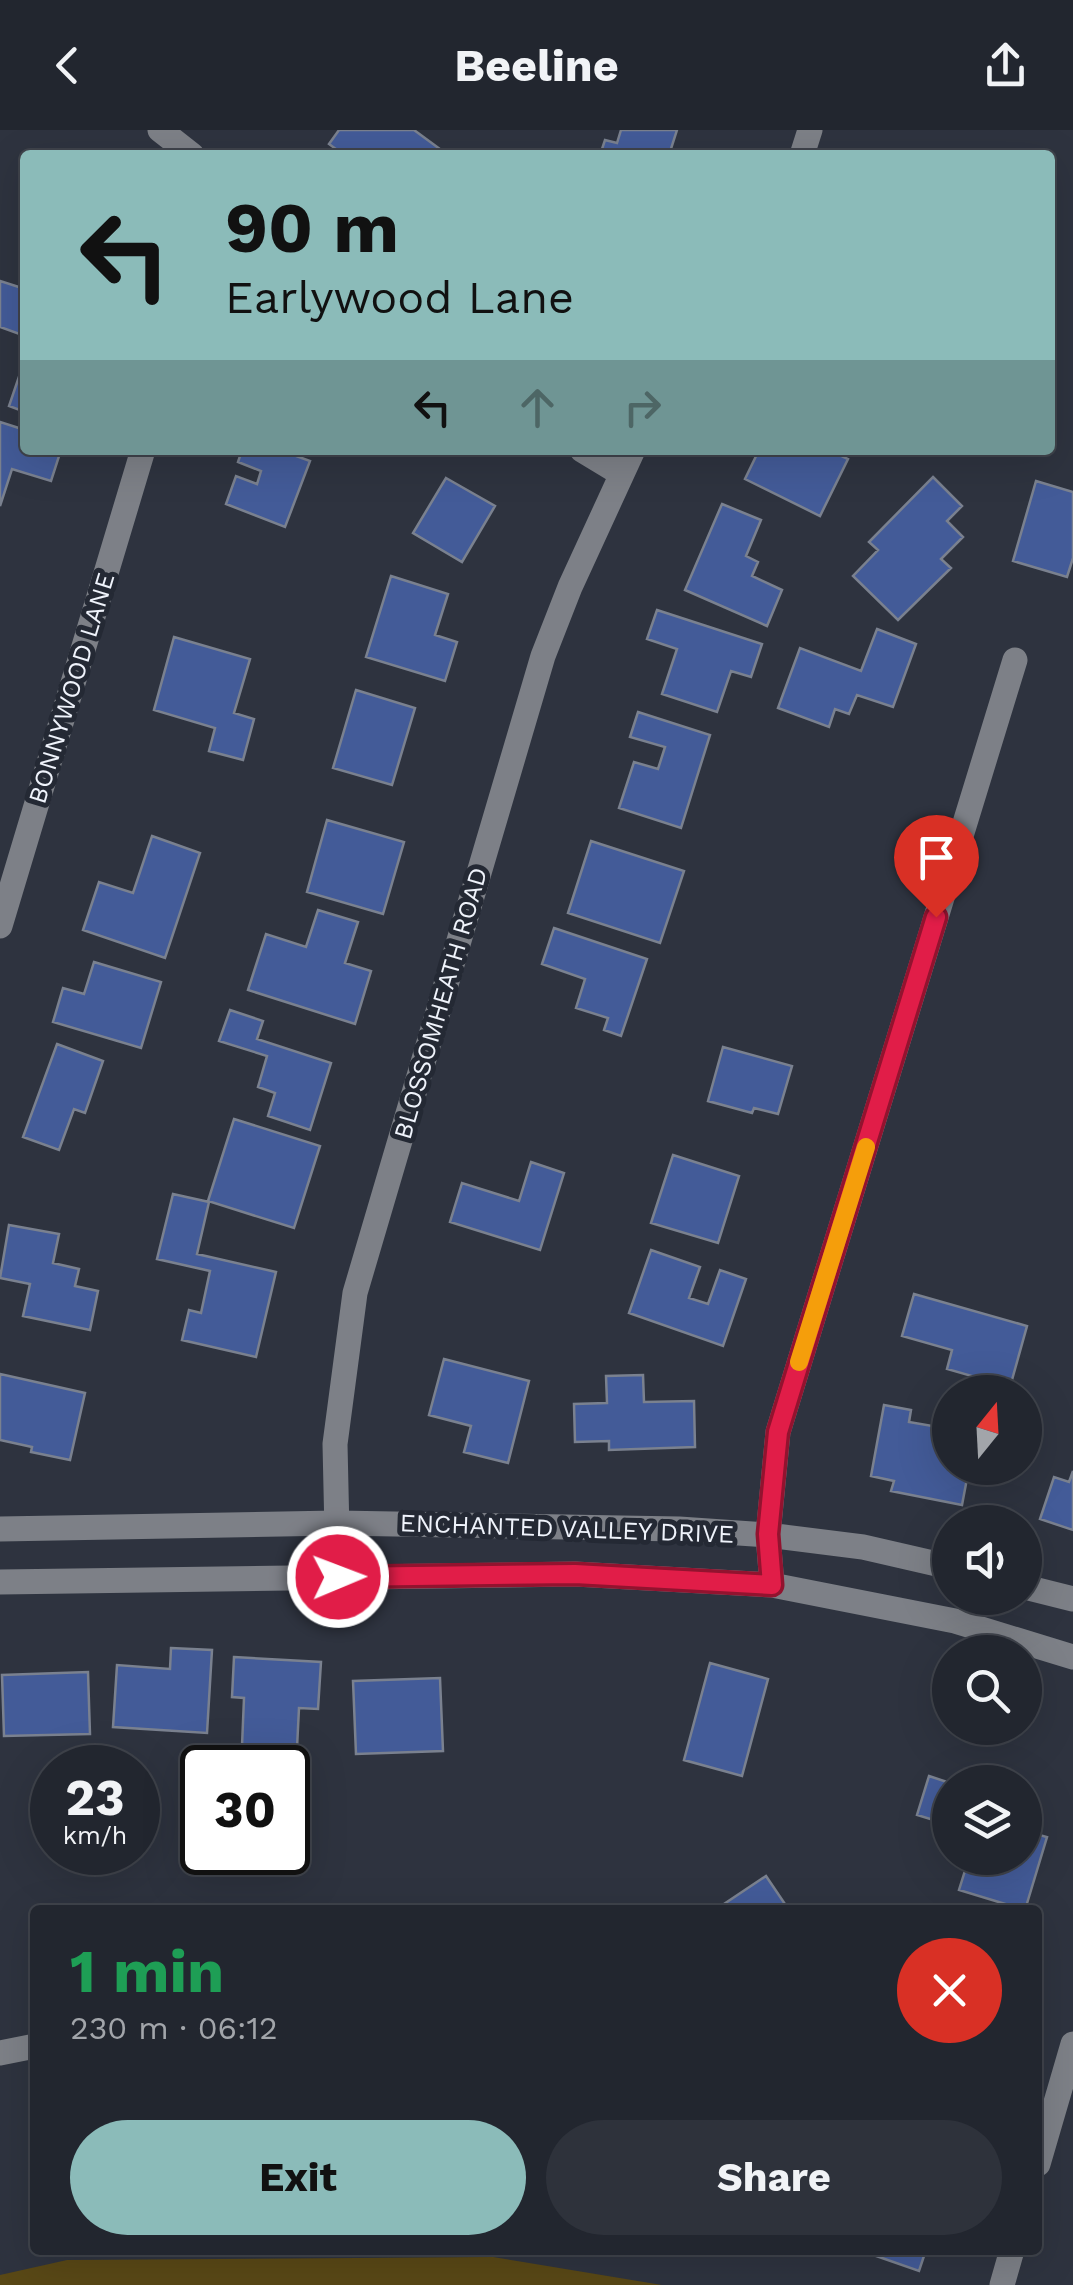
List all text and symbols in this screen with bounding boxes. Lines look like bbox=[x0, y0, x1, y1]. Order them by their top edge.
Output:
icon: back bbox=[40, 38, 95, 93]
icon: share bbox=[978, 38, 1033, 93]
text: Beeline bbox=[454, 39, 619, 92]
text: 90 m bbox=[225, 187, 399, 269]
icon: left bbox=[60, 190, 190, 320]
text: Earlywood Lane bbox=[225, 271, 574, 324]
icon: left bbox=[405, 380, 460, 435]
icon: ahead bbox=[510, 380, 565, 435]
icon: right bbox=[615, 380, 670, 435]
street label: BONNYWOOD LANE bbox=[23, 569, 120, 807]
pin bbox=[894, 815, 979, 918]
icon: arrive bbox=[909, 830, 964, 885]
street label: BLOSSOMHEATH ROAD bbox=[388, 864, 493, 1142]
north arrow bbox=[932, 1375, 1042, 1485]
map controls bbox=[932, 1375, 1042, 1875]
button: sound bbox=[932, 1505, 1042, 1615]
street label: ENCHANTED VALLEY DRIVE bbox=[399, 1508, 735, 1549]
position arrow bbox=[286, 1525, 390, 1629]
button: search bbox=[932, 1635, 1042, 1745]
speed limit sign: 30 bbox=[180, 1745, 310, 1875]
button: layers bbox=[932, 1765, 1042, 1875]
text: 23 bbox=[65, 1768, 125, 1827]
text: km/h bbox=[63, 1821, 127, 1850]
text: 1 min bbox=[70, 1936, 224, 2007]
button: close bbox=[897, 1938, 1002, 2043]
text: 230 m · 06:12 bbox=[70, 2009, 278, 2047]
button: Exit bbox=[70, 2120, 526, 2235]
button: Share bbox=[546, 2120, 1002, 2235]

